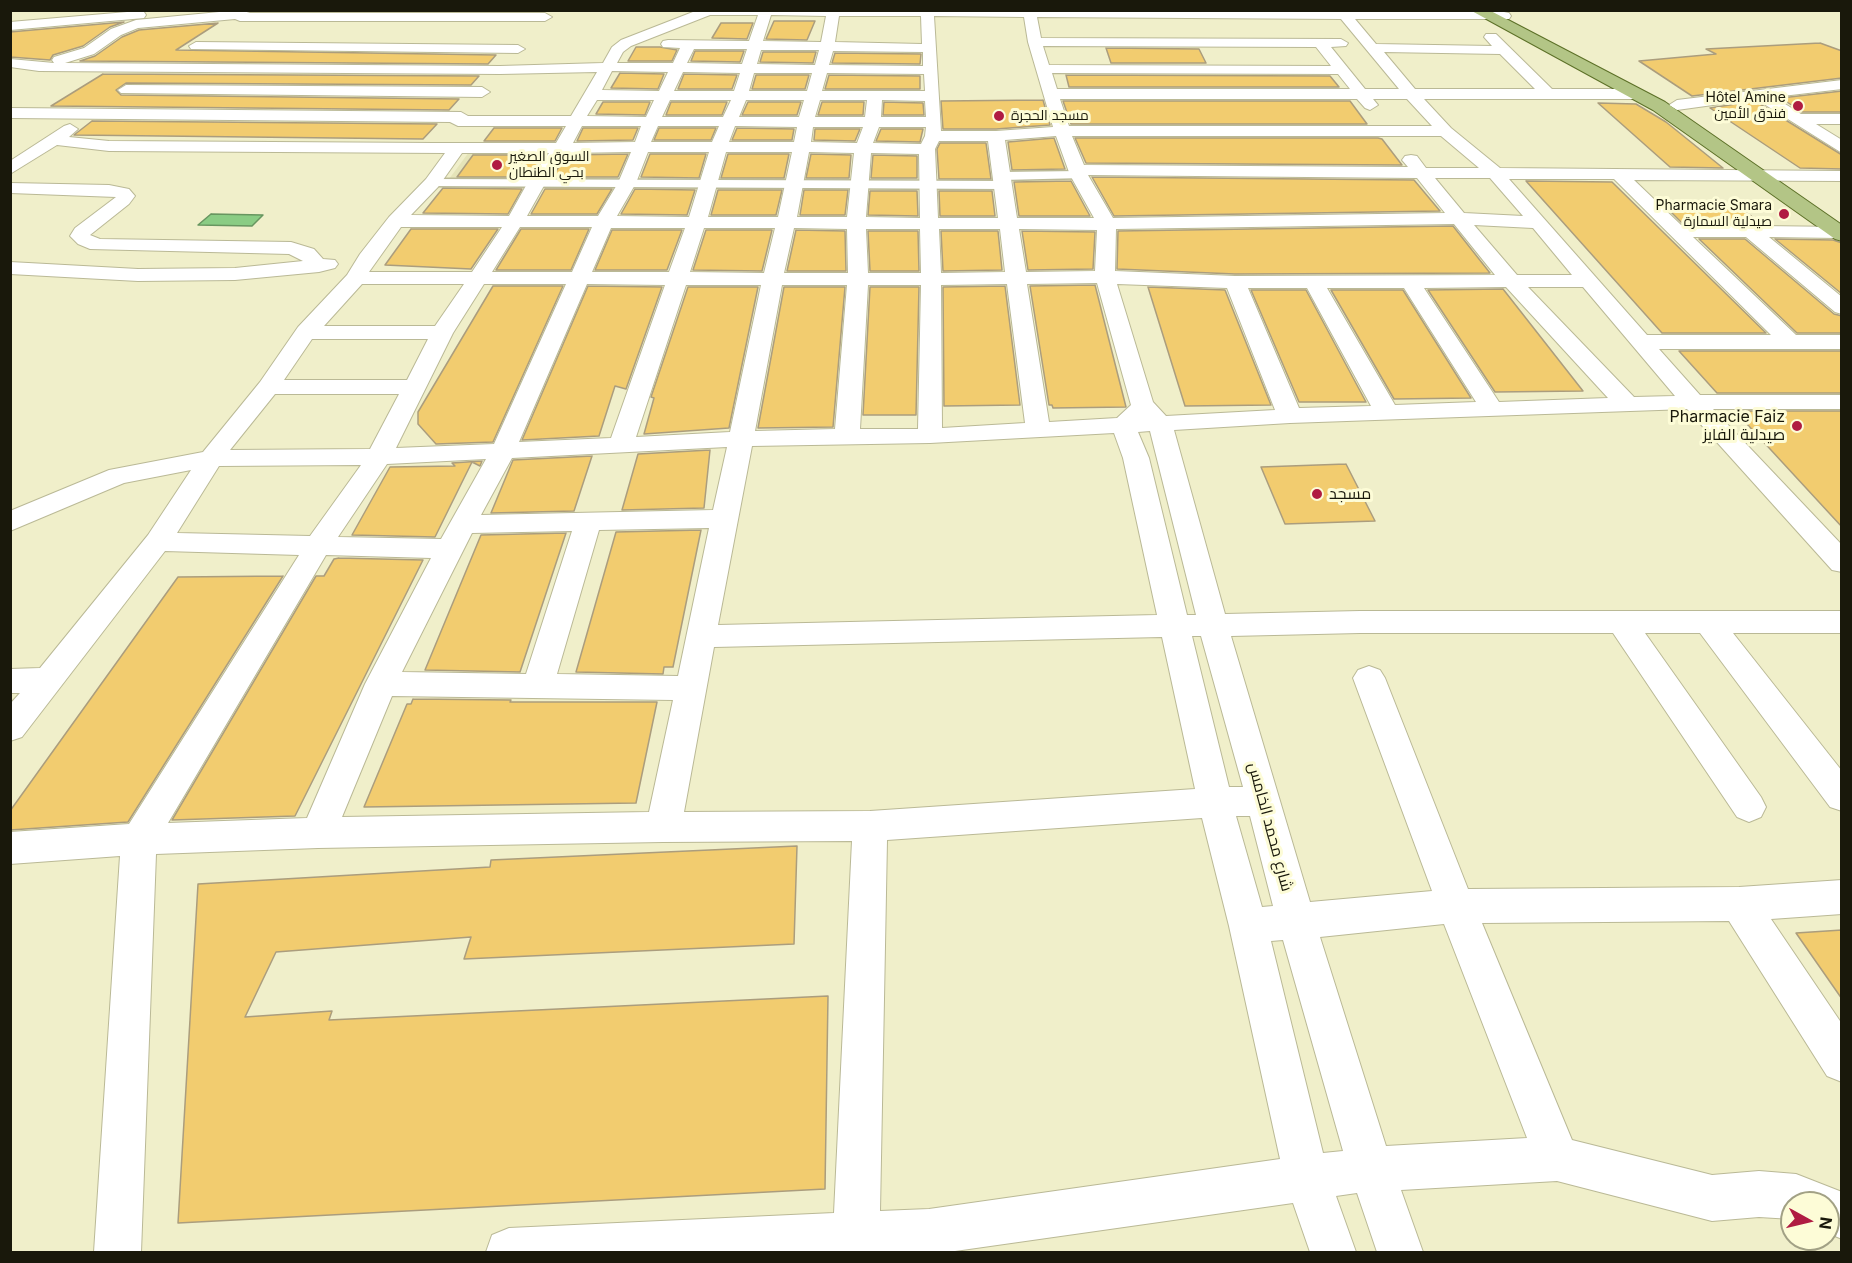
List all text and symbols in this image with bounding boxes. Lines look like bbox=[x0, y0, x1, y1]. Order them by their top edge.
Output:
place label: Hôtel Amine فندق الأمين bbox=[1706, 90, 1786, 122]
marker: Hôtel Amine فندق الأمين bbox=[1791, 99, 1805, 113]
place label: مسجد الحجرة bbox=[1011, 108, 1089, 124]
marker: مسجد الحجرة bbox=[992, 109, 1006, 123]
place label: السوق الصغير بحي الطنطان bbox=[509, 149, 590, 182]
marker: السوق الصغير بحي الطنطان bbox=[490, 158, 504, 172]
place label: Pharmacie Smara صيدلية السمارة bbox=[1656, 198, 1772, 231]
marker: Pharmacie Smara صيدلية السمارة bbox=[1777, 207, 1791, 221]
place label: Pharmacie Faiz صيدلية الفايز bbox=[1669, 407, 1785, 445]
marker: Pharmacie Faiz صيدلية الفايز bbox=[1790, 419, 1804, 433]
place label: مسجد bbox=[1329, 484, 1371, 504]
marker: مسجد bbox=[1310, 487, 1324, 501]
street label: شارع محمد الخامس bbox=[1244, 760, 1296, 894]
north arrow bbox=[1780, 1191, 1840, 1251]
text: N bbox=[1815, 1216, 1837, 1231]

